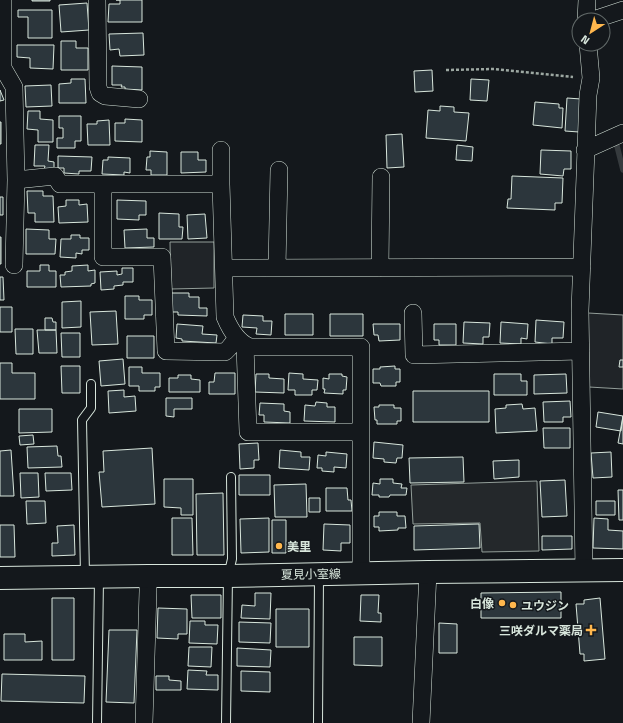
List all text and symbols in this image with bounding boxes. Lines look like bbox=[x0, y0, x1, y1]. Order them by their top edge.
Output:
north arrow bbox=[571, 12, 611, 52]
text: N bbox=[577, 31, 593, 49]
place label: 美里 bbox=[287, 537, 311, 556]
marker: 美里 bbox=[274, 541, 284, 551]
street label: 夏見小室線 bbox=[281, 564, 341, 584]
place label: 白像 bbox=[470, 594, 494, 613]
place label: ユウジン bbox=[521, 596, 569, 615]
marker: 白像 bbox=[497, 598, 507, 608]
marker: ユウジン bbox=[508, 600, 518, 610]
place label: 三咲ダルマ薬局 bbox=[499, 621, 583, 640]
marker: 三咲ダルマ薬局 bbox=[586, 625, 596, 635]

